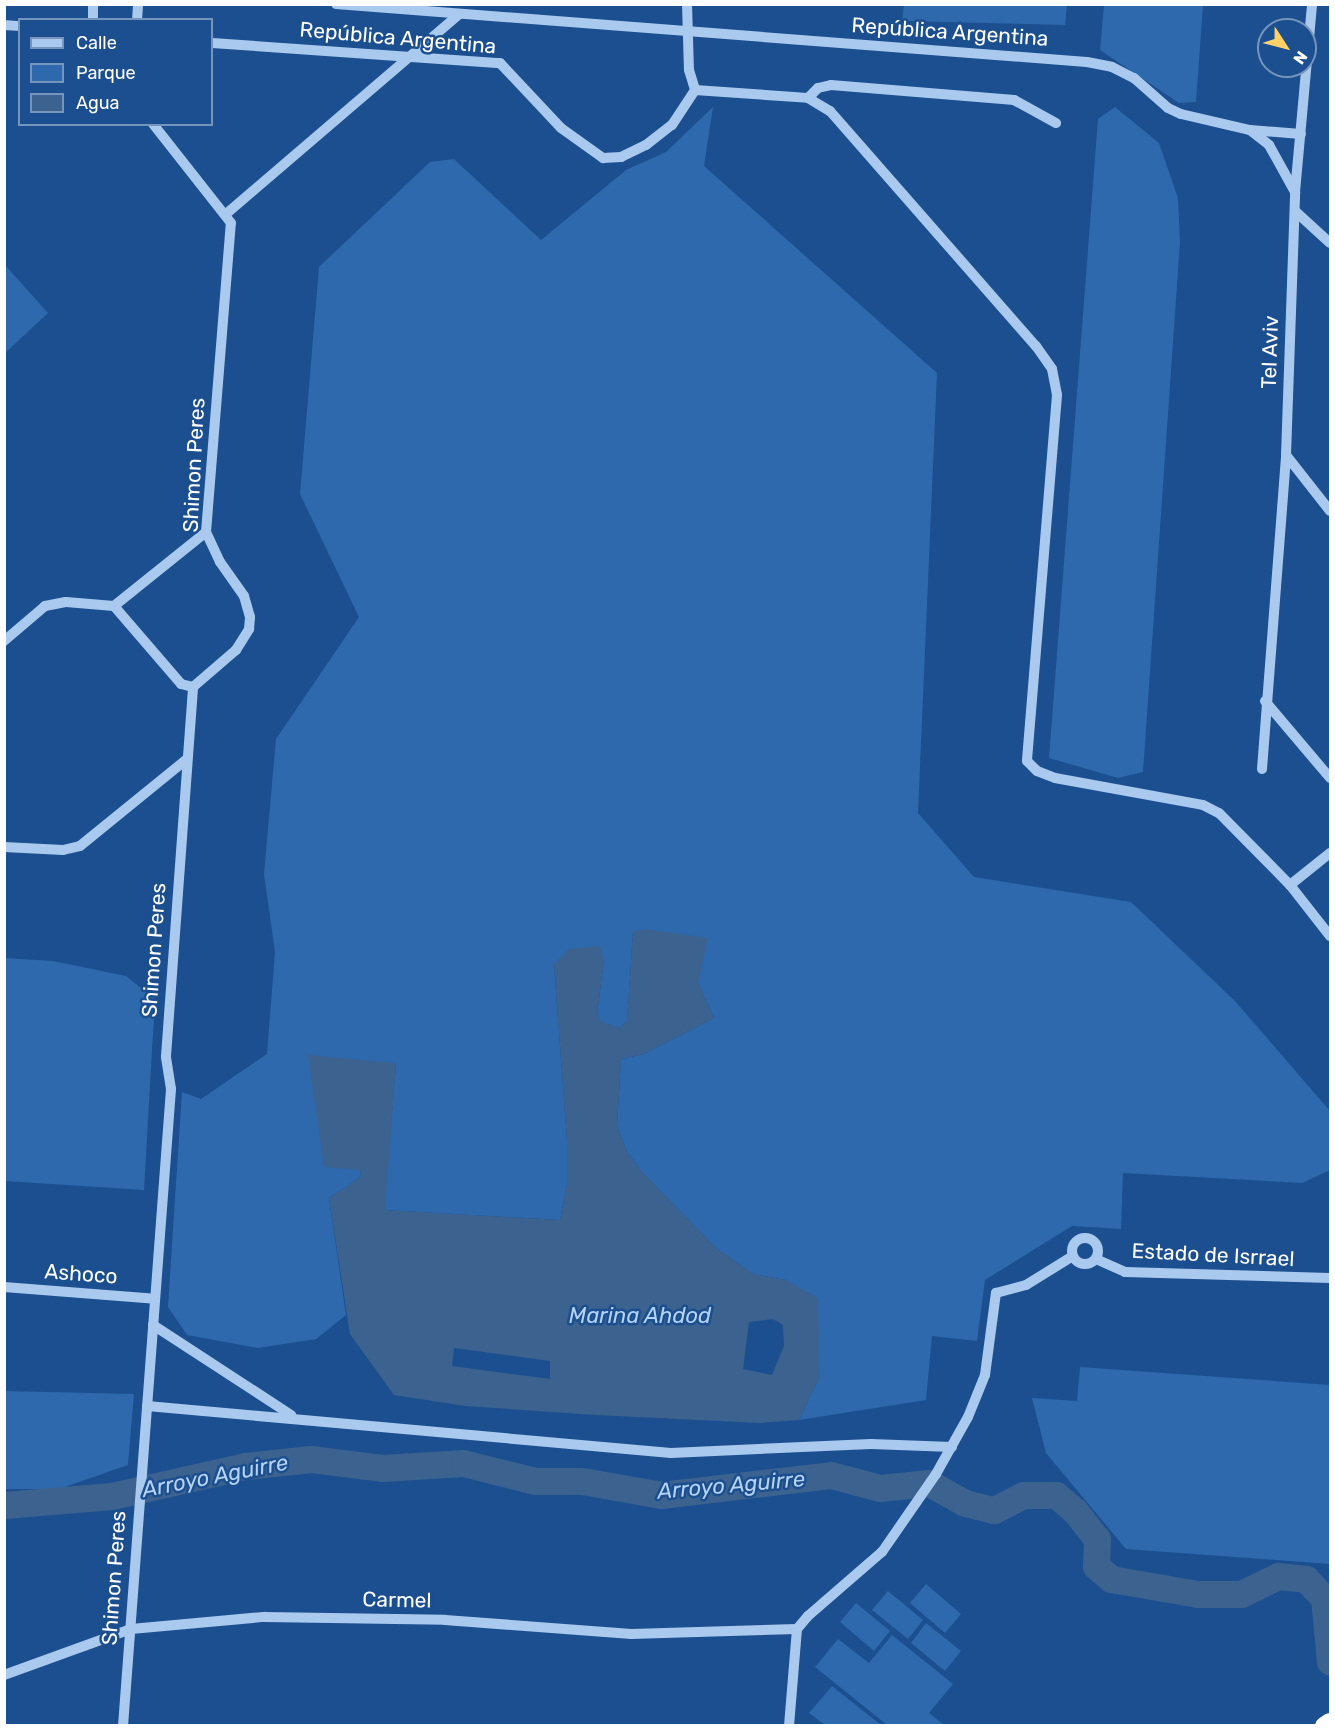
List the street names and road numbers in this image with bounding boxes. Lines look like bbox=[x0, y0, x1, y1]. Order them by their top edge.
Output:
street label: República Argentina bbox=[850, 13, 1050, 51]
street label: República Argentina bbox=[298, 17, 498, 59]
street label: Tel Aviv bbox=[1256, 315, 1284, 389]
street label: Shimon Peres bbox=[178, 397, 210, 533]
street label: Shimon Peres bbox=[137, 882, 171, 1018]
street label: Estado de Isrrael bbox=[1131, 1238, 1295, 1272]
street label: Ashoco bbox=[44, 1259, 118, 1289]
street label: Shimon Peres bbox=[97, 1510, 131, 1646]
street label: Carmel bbox=[362, 1587, 432, 1613]

